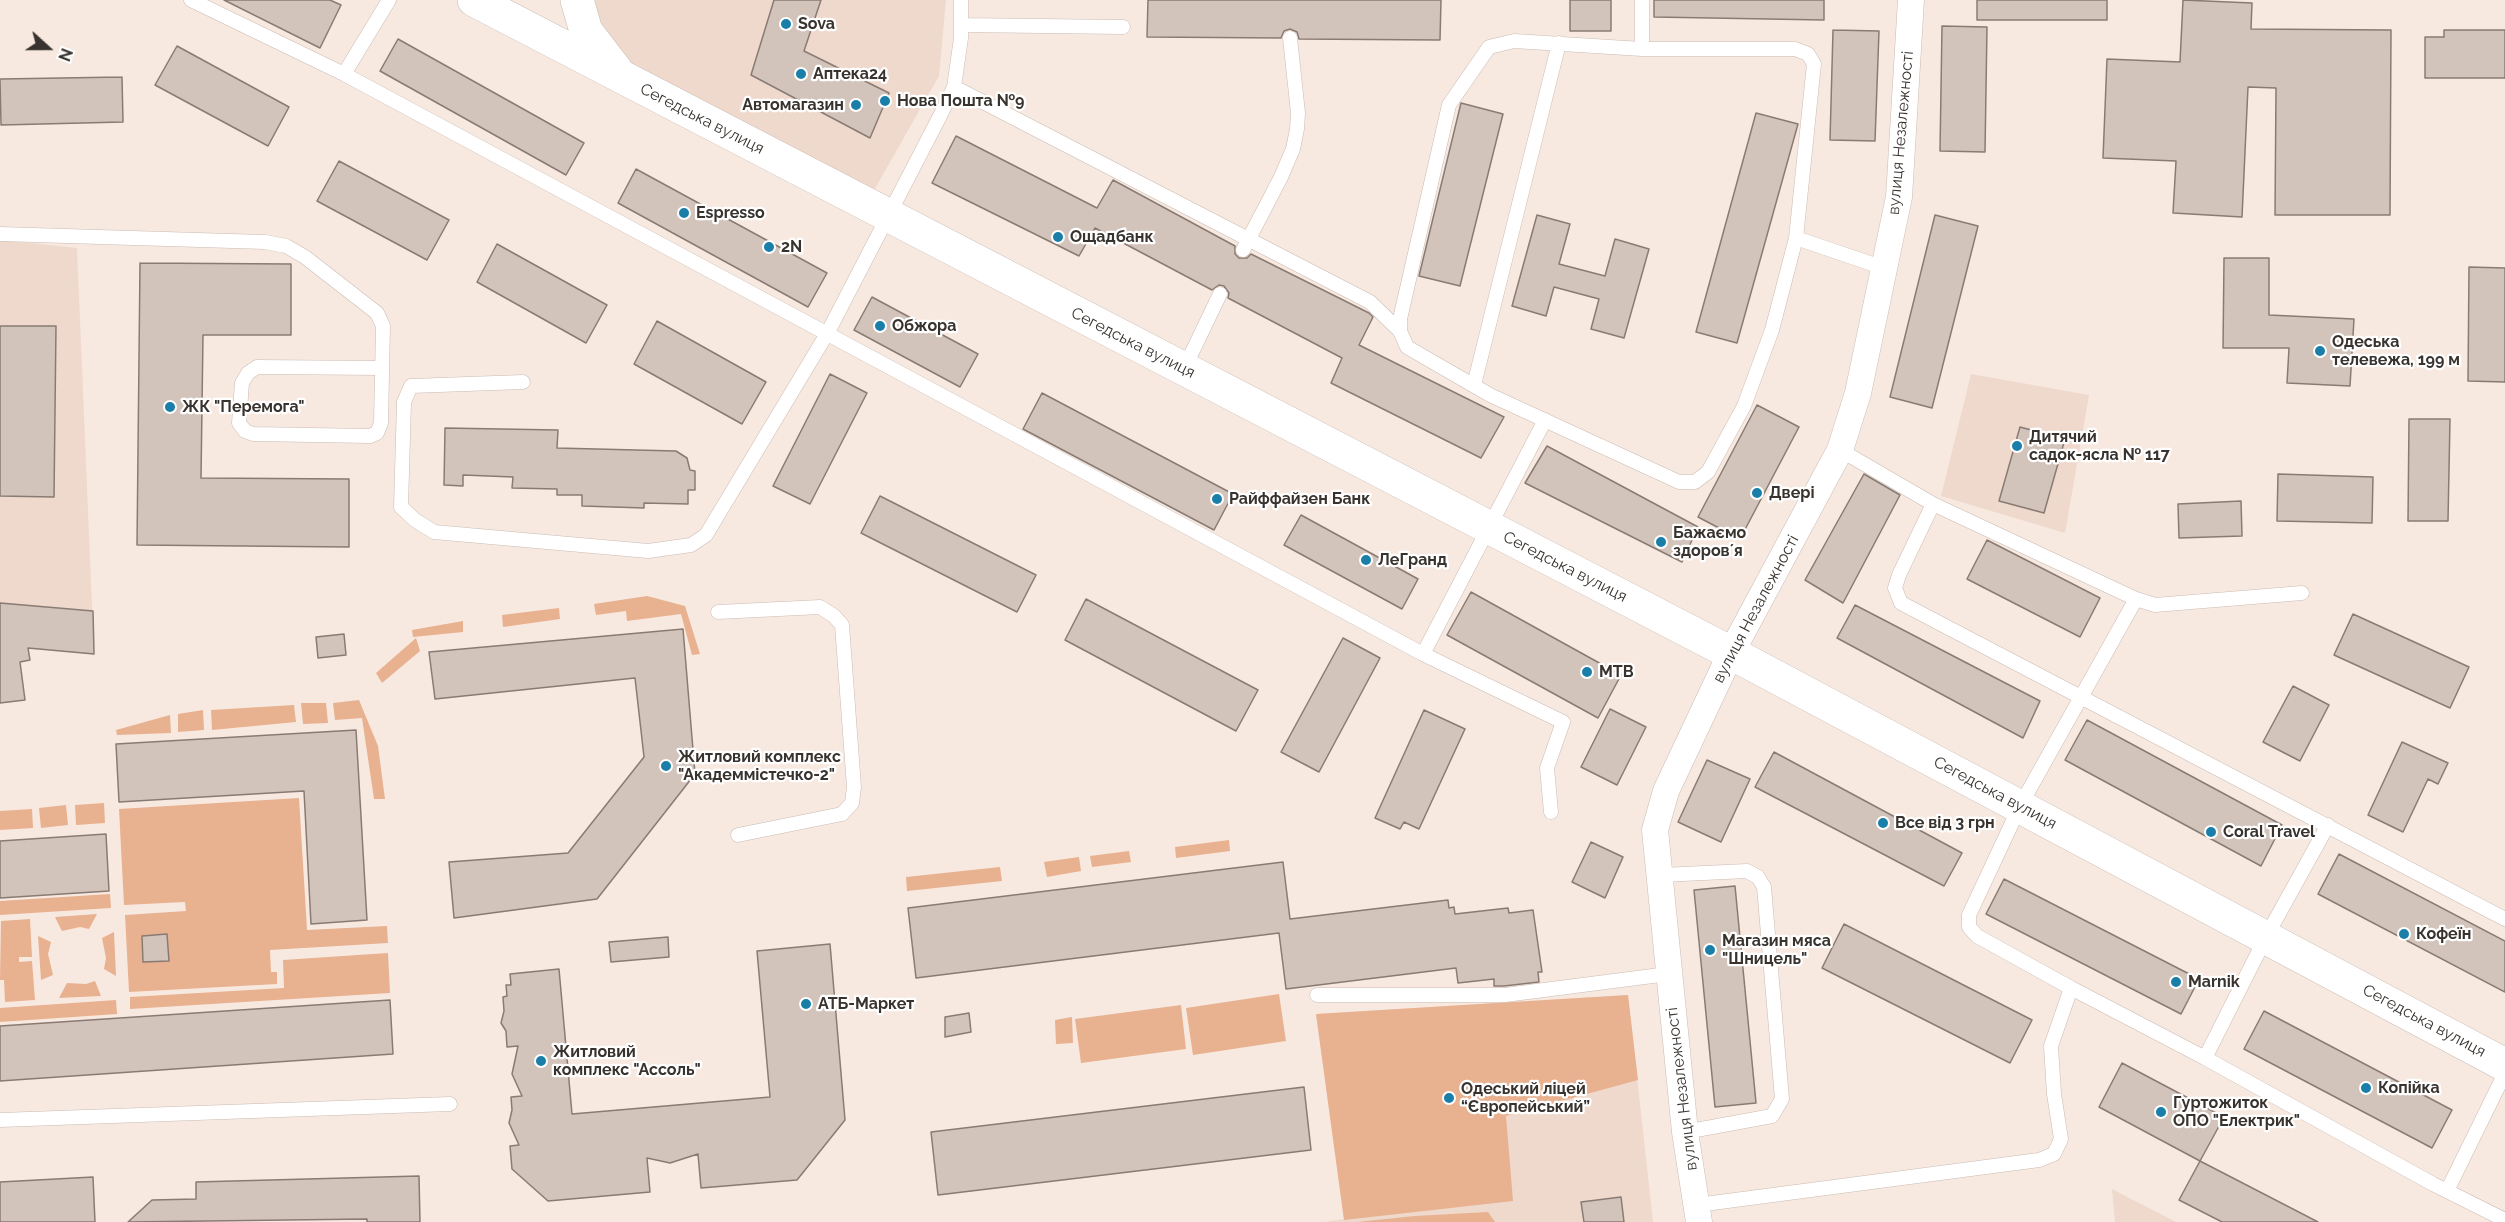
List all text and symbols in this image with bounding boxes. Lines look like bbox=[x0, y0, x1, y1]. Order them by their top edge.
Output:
place label: Sova bbox=[798, 14, 835, 34]
marker: Sova bbox=[779, 17, 793, 31]
north arrow bbox=[18, 18, 78, 78]
text: N bbox=[54, 46, 76, 64]
street label: вулиця Незалежності bbox=[1884, 50, 1918, 216]
place label: Аптека24 bbox=[813, 64, 887, 84]
marker: Аптека24 bbox=[794, 67, 808, 81]
street label: Сегедська вулиця bbox=[637, 79, 767, 159]
place label: Нова Пошта №9 bbox=[897, 91, 1024, 111]
marker: Нова Пошта №9 bbox=[878, 94, 892, 108]
place label: Автомагазин bbox=[742, 95, 844, 115]
marker: Автомагазин bbox=[849, 98, 863, 112]
place label: Espresso bbox=[696, 203, 765, 223]
marker: Espresso bbox=[677, 206, 691, 220]
place label: Ощадбанк bbox=[1070, 227, 1154, 247]
marker: Ощадбанк bbox=[1051, 230, 1065, 244]
place label: 2N bbox=[781, 237, 802, 257]
marker: 2N bbox=[762, 240, 776, 254]
street label: Сегедська вулиця bbox=[1068, 303, 1198, 383]
place label: Обжора bbox=[892, 316, 956, 336]
marker: Обжора bbox=[873, 319, 887, 333]
place label: Одеська телевежа, 199 м bbox=[2332, 332, 2460, 370]
marker: Одеська телевежа, 199 м bbox=[2313, 344, 2327, 358]
place label: ЖК "Перемога" bbox=[182, 397, 305, 417]
marker: ЖК "Перемога" bbox=[163, 400, 177, 414]
place label: Дитячий садок-ясла № 117 bbox=[2029, 427, 2170, 465]
marker: Дитячий садок-ясла № 117 bbox=[2010, 439, 2024, 453]
place label: Двері bbox=[1769, 483, 1814, 503]
marker: Двері bbox=[1750, 486, 1764, 500]
place label: Райффайзен Банк bbox=[1229, 489, 1370, 509]
marker: Райффайзен Банк bbox=[1210, 492, 1224, 506]
place label: Бажаємо здоровʼя bbox=[1673, 523, 1746, 561]
street label: Сегедська вулиця bbox=[1500, 527, 1630, 607]
street label: вулиця Незалежності bbox=[1709, 532, 1803, 686]
marker: Бажаємо здоровʼя bbox=[1654, 535, 1668, 549]
place label: ЛеГранд bbox=[1378, 550, 1447, 570]
marker: ЛеГранд bbox=[1359, 553, 1373, 567]
place label: МТВ bbox=[1599, 662, 1634, 682]
marker: МТВ bbox=[1580, 665, 1594, 679]
place label: Житловий комплекс "Академмістечко-2" bbox=[678, 747, 841, 785]
street label: Сегедська вулиця bbox=[1930, 752, 2060, 834]
marker: Житловий комплекс "Академмістечко-2" bbox=[659, 759, 673, 773]
place label: Все від 3 грн bbox=[1895, 813, 1995, 833]
marker: Все від 3 грн bbox=[1876, 816, 1890, 830]
place label: Coral Travel bbox=[2223, 822, 2315, 842]
marker: Coral Travel bbox=[2204, 825, 2218, 839]
place label: Кофеїн bbox=[2416, 924, 2471, 944]
marker: Кофеїн bbox=[2397, 927, 2411, 941]
place label: Магазин мяса "Шницель" bbox=[1722, 931, 1831, 969]
marker: Магазин мяса "Шницель" bbox=[1703, 943, 1717, 957]
place label: Marnik bbox=[2188, 972, 2240, 992]
marker: Marnik bbox=[2169, 975, 2183, 989]
street label: Сегедська вулиця bbox=[2359, 980, 2489, 1062]
place label: АТБ-Маркет bbox=[818, 994, 914, 1014]
marker: АТБ-Маркет bbox=[799, 997, 813, 1011]
street label: вулиця Незалежності bbox=[1662, 1006, 1702, 1172]
place label: Житловий комплекс "Ассоль" bbox=[553, 1042, 701, 1080]
marker: Житловий комплекс "Ассоль" bbox=[534, 1054, 548, 1068]
place label: Копійка bbox=[2378, 1078, 2440, 1098]
place label: Одеський ліцей “Європейський” bbox=[1461, 1079, 1590, 1117]
marker: Копійка bbox=[2359, 1081, 2373, 1095]
marker: Одеський ліцей “Європейський” bbox=[1442, 1091, 1456, 1105]
place label: Гуртожиток ОПО "Електрик" bbox=[2173, 1093, 2300, 1131]
marker: Гуртожиток ОПО "Електрик" bbox=[2154, 1105, 2168, 1119]

